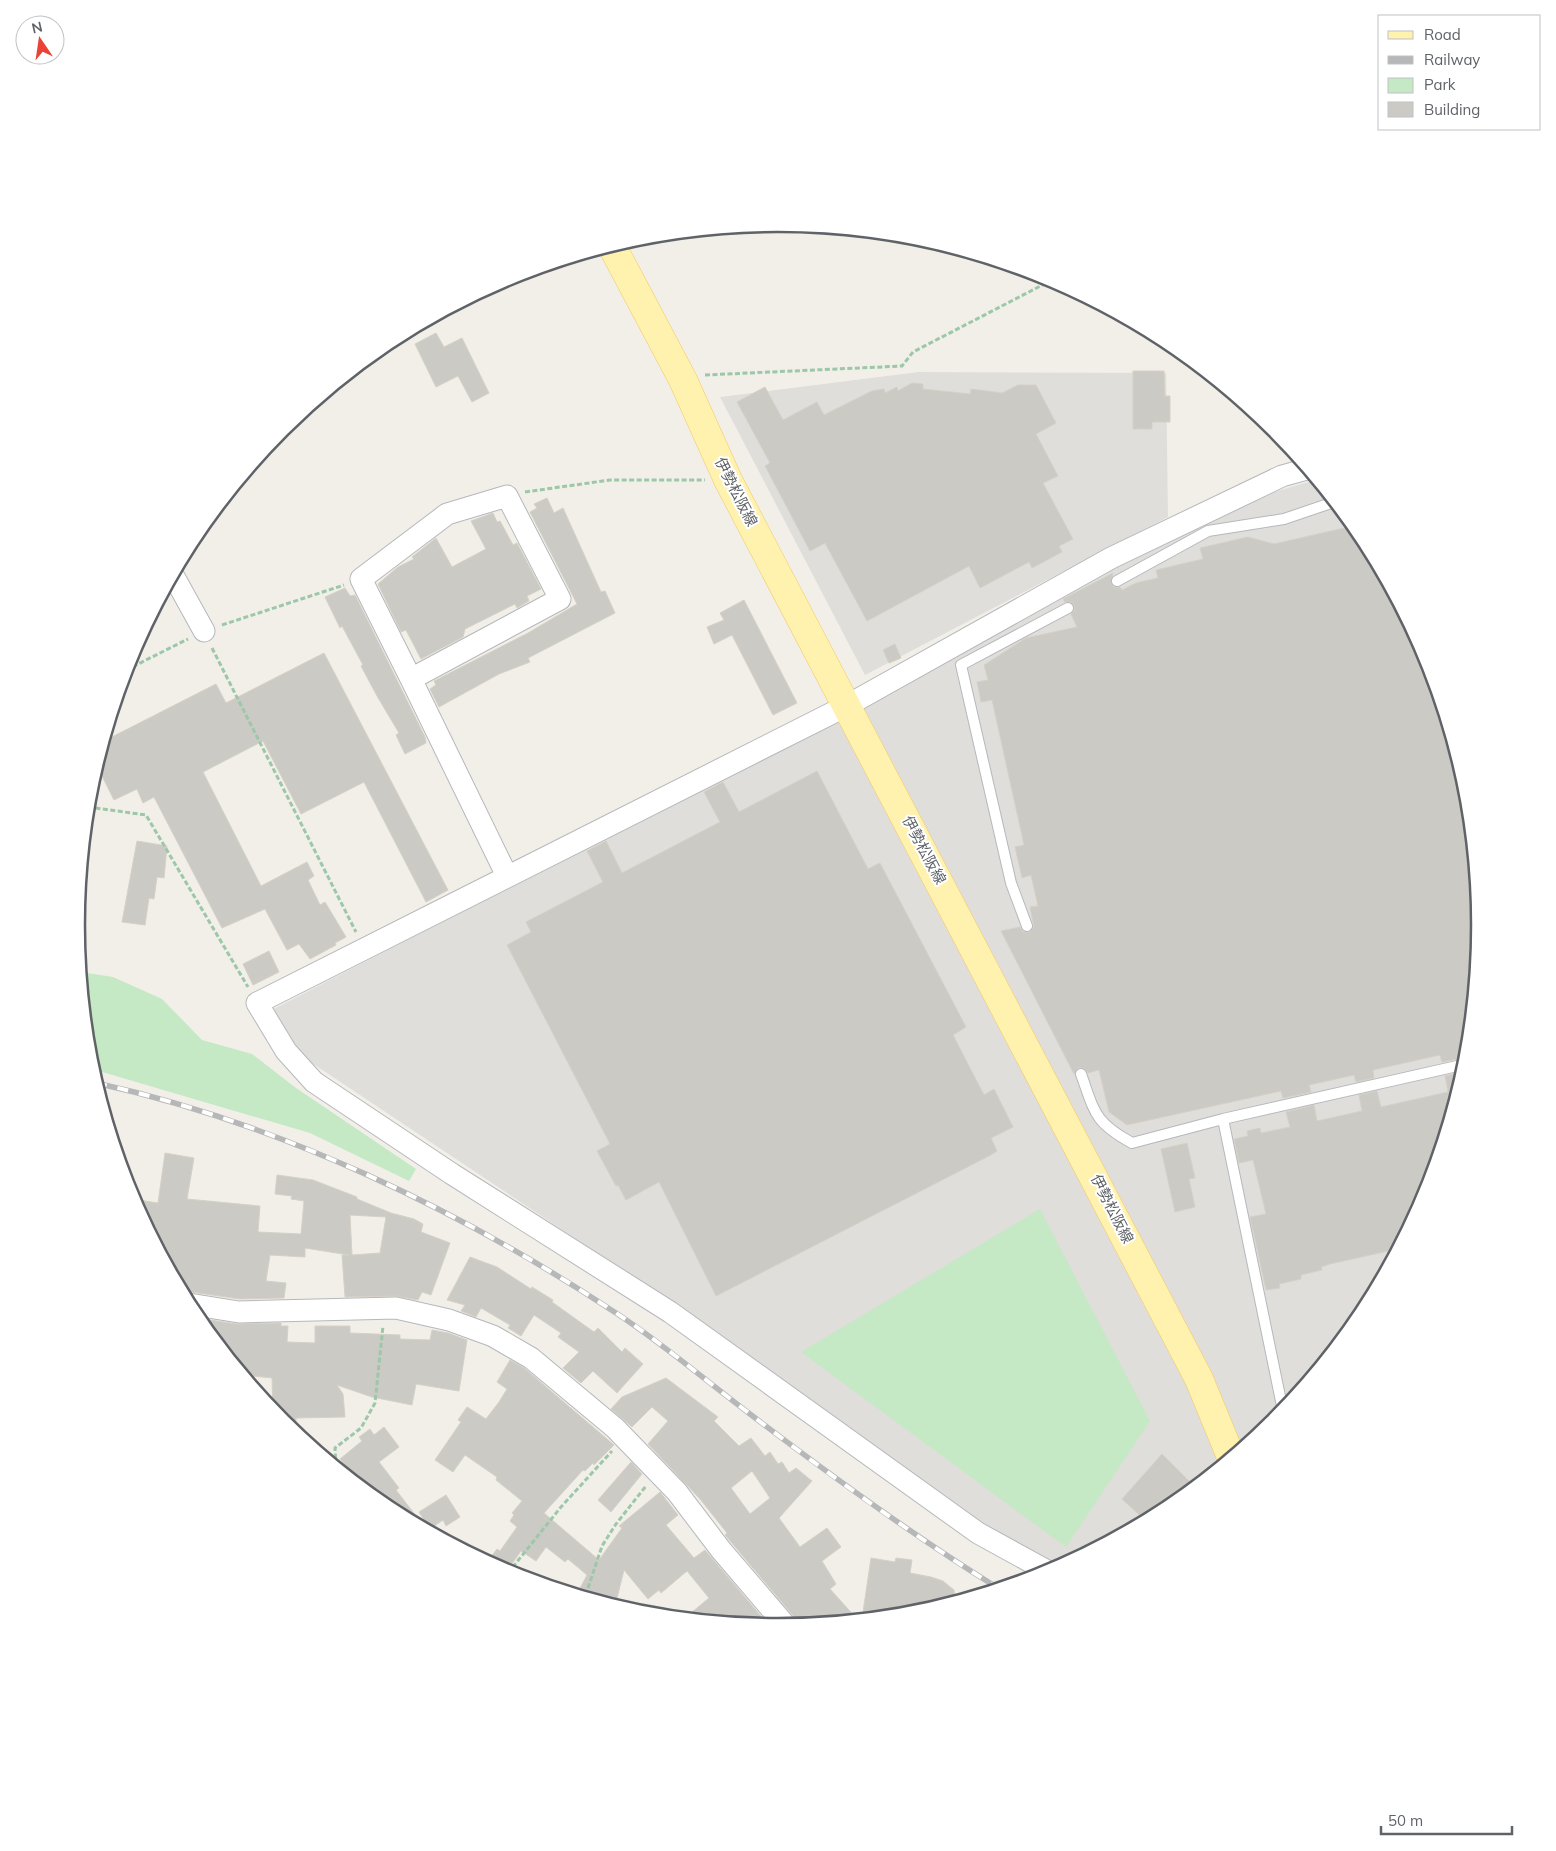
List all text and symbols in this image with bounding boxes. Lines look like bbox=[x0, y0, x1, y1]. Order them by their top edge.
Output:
north arrow bbox=[15, 15, 65, 65]
legend bbox=[1378, 15, 1541, 130]
text: N bbox=[30, 17, 44, 37]
text: Road bbox=[1424, 25, 1461, 44]
text: Railway bbox=[1424, 50, 1480, 69]
text: Park bbox=[1424, 75, 1456, 94]
text: Building bbox=[1424, 100, 1480, 119]
street label: 伊勢松阪線 bbox=[711, 454, 762, 530]
street label: 伊勢松阪線 bbox=[898, 812, 950, 887]
street label: 伊勢松阪線 bbox=[1087, 1171, 1138, 1247]
scale bar bbox=[1381, 1804, 1512, 1836]
text: 50 m bbox=[1388, 1811, 1423, 1830]

